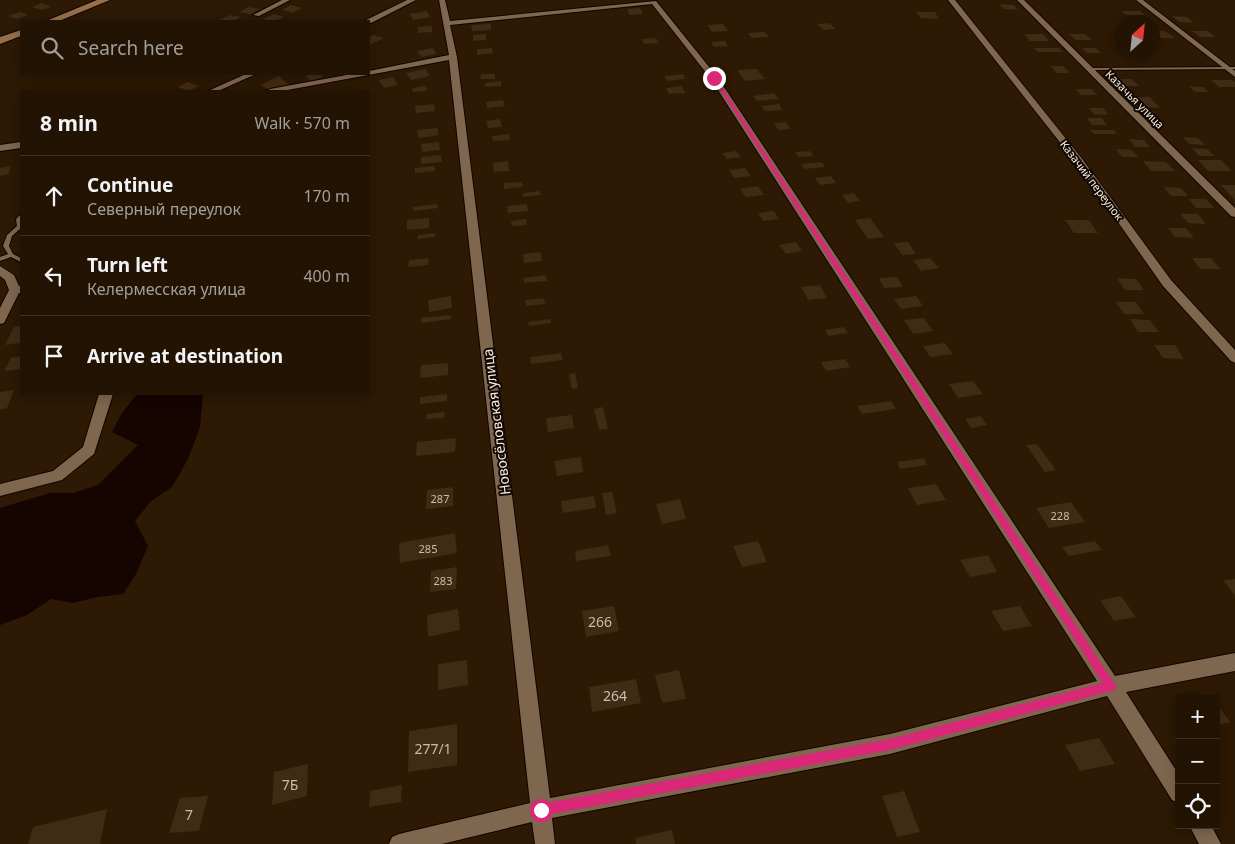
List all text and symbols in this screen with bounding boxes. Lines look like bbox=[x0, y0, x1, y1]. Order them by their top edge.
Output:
north arrow bbox=[1115, 15, 1160, 60]
search box bbox=[20, 20, 370, 75]
icon: search bbox=[38, 34, 66, 62]
text: Search here bbox=[78, 35, 184, 61]
street label: Казачья улица bbox=[1102, 66, 1168, 132]
route end bbox=[703, 67, 726, 90]
text: 8 min bbox=[40, 109, 98, 137]
text: Walk · 570 m bbox=[255, 112, 350, 134]
street label: Казачий переулок bbox=[1057, 137, 1127, 223]
text: Continue bbox=[87, 172, 173, 198]
icon: ahead bbox=[40, 182, 68, 210]
text: 170 m bbox=[303, 185, 350, 207]
text: Северный переулок bbox=[87, 198, 241, 220]
text: Turn left bbox=[87, 252, 168, 278]
icon: left bbox=[40, 262, 68, 290]
text: 400 m bbox=[303, 265, 350, 287]
text: Келермесская улица bbox=[87, 278, 246, 300]
icon: arrive bbox=[40, 342, 68, 370]
text: Arrive at destination bbox=[87, 343, 283, 369]
street label: Новосёловская улица bbox=[478, 348, 514, 496]
house number: 287 bbox=[431, 491, 449, 506]
house number: 228 bbox=[1051, 508, 1069, 523]
house number: 285 bbox=[419, 541, 437, 556]
house number: 283 bbox=[434, 573, 452, 588]
house number: 266 bbox=[588, 612, 612, 631]
house number: 264 bbox=[603, 686, 627, 705]
map controls bbox=[1175, 694, 1220, 829]
button: + bbox=[1175, 694, 1220, 739]
house number: 277/1 bbox=[414, 739, 452, 758]
button: − bbox=[1175, 739, 1220, 784]
house number: 7Б bbox=[282, 775, 298, 794]
button: locate bbox=[1175, 784, 1220, 829]
route start bbox=[530, 799, 553, 822]
house number: 7 bbox=[185, 805, 193, 824]

